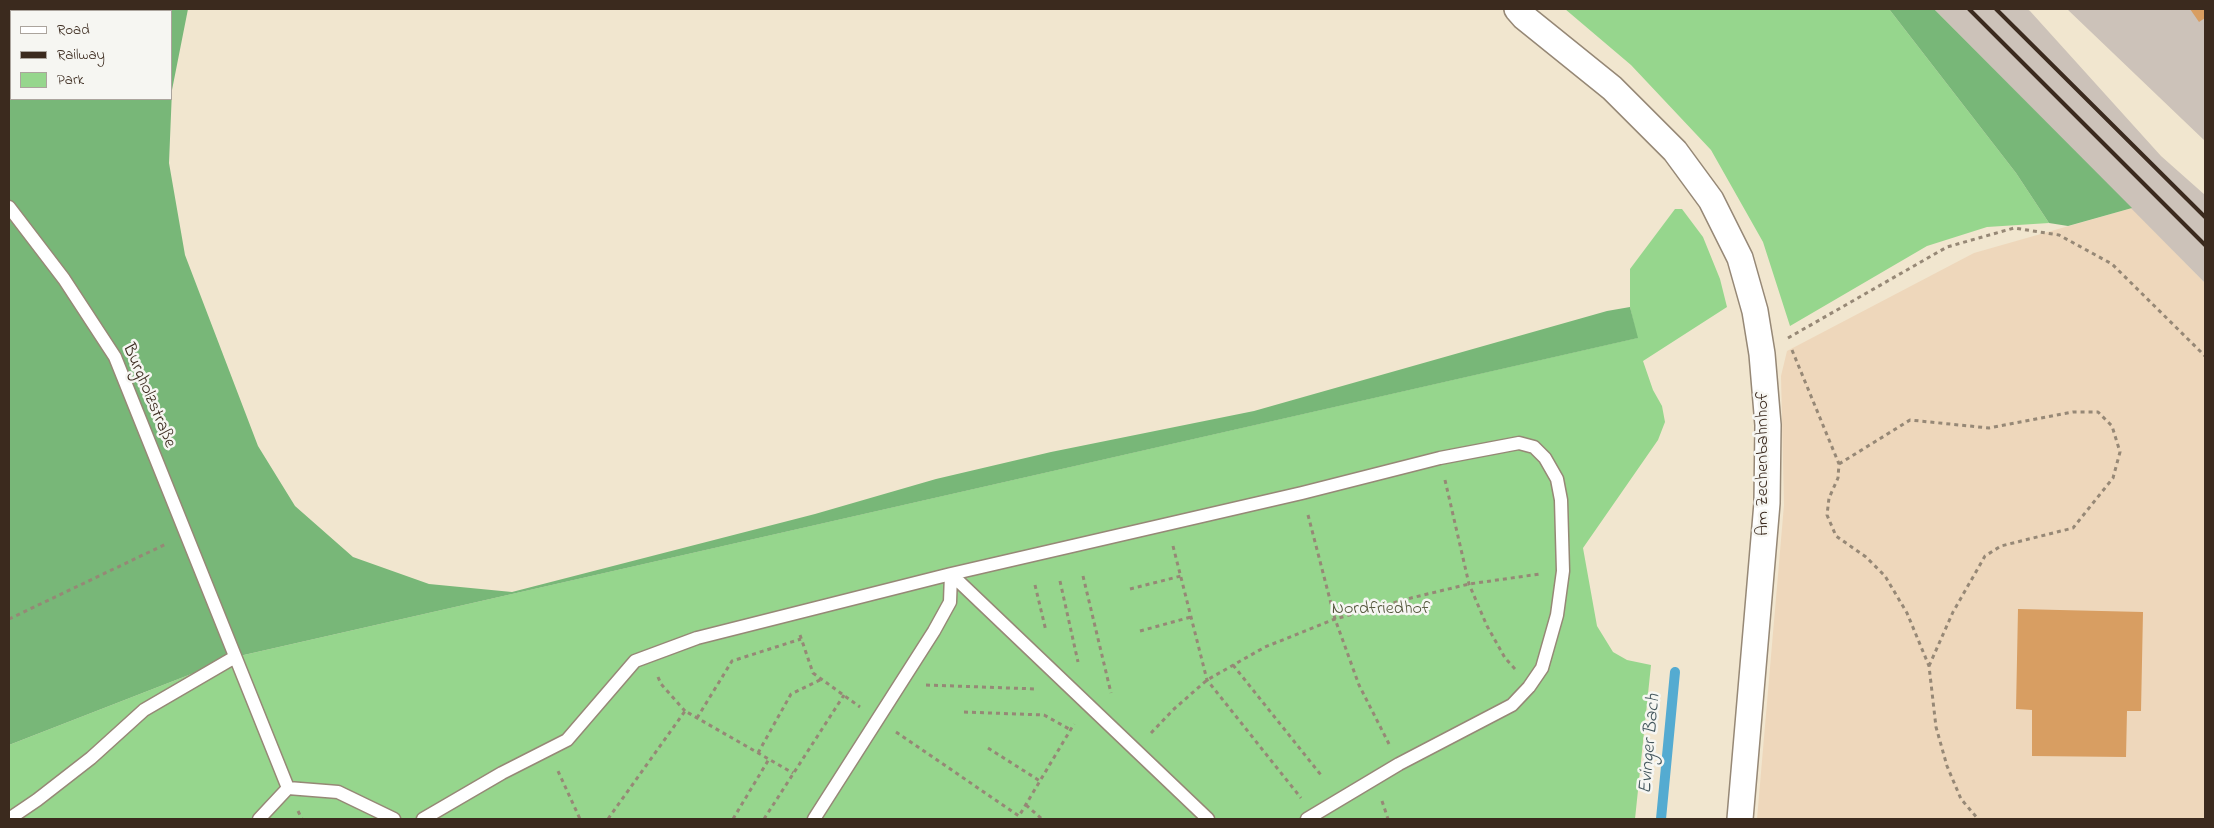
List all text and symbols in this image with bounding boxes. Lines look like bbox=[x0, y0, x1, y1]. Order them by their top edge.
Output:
legend bbox=[10, 10, 172, 100]
text: Road bbox=[57, 19, 90, 41]
text: Railway bbox=[57, 44, 105, 66]
text: Park bbox=[57, 69, 84, 91]
street label: Burgholzstraße bbox=[116, 341, 180, 451]
street label: Am Zechenbahnhof bbox=[1753, 392, 1775, 536]
park label: Nordfriedhof bbox=[1332, 599, 1430, 621]
water label: Evinger Bach bbox=[1635, 693, 1667, 795]

